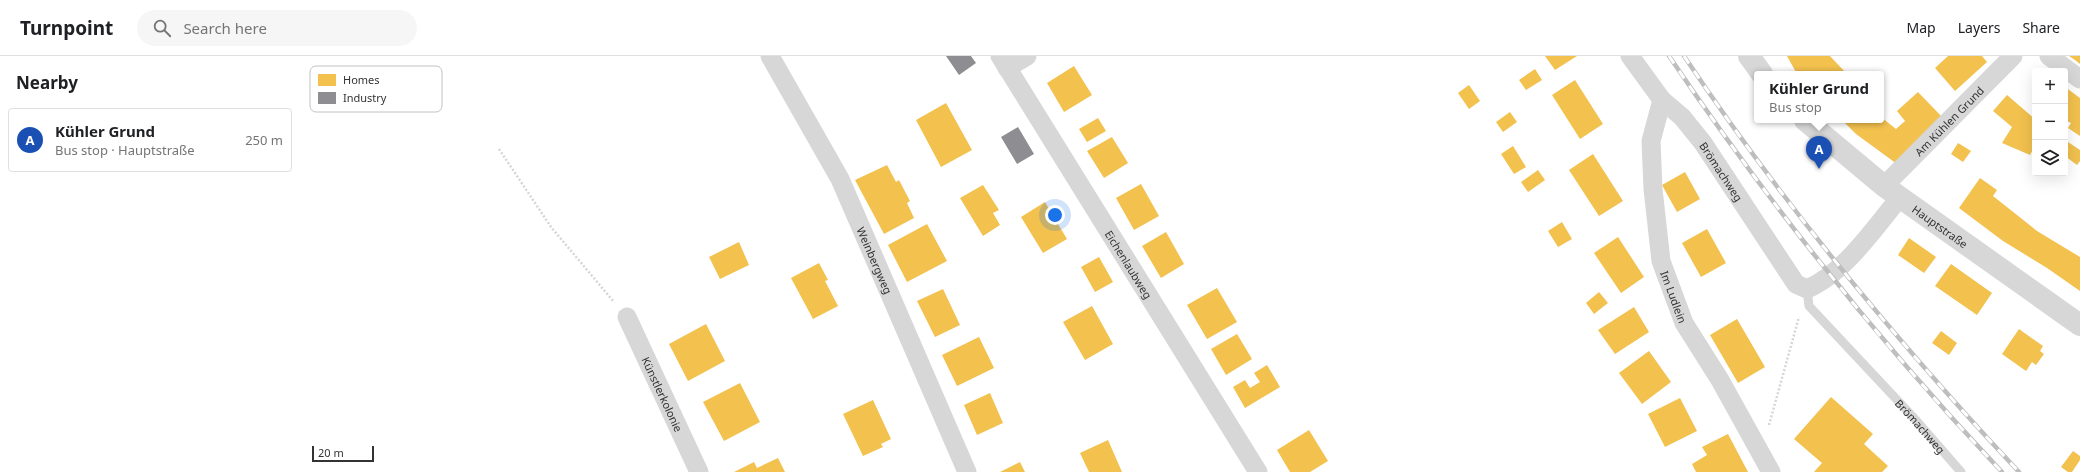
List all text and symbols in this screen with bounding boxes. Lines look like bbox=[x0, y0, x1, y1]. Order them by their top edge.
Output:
search box bbox=[137, 10, 417, 46]
text: Turnpoint bbox=[20, 15, 113, 41]
icon: search bbox=[151, 17, 173, 39]
text: Search here bbox=[183, 18, 267, 38]
text: Map bbox=[1907, 18, 1936, 37]
text: Layers bbox=[1958, 18, 2000, 37]
text: Share bbox=[2022, 18, 2060, 37]
legend bbox=[310, 66, 442, 112]
map controls bbox=[2032, 68, 2068, 176]
button: + bbox=[2032, 68, 2068, 104]
text: Nearby bbox=[16, 71, 78, 94]
popup bbox=[1754, 71, 1884, 123]
text: Homes bbox=[343, 72, 380, 87]
text: Kühler Grund bbox=[1769, 78, 1869, 98]
street label: Am Kühlen Grund bbox=[1911, 83, 1987, 159]
text: Industry bbox=[343, 90, 387, 105]
text: Bus stop bbox=[1769, 98, 1822, 116]
button: − bbox=[2032, 104, 2068, 140]
text: Kühler Grund bbox=[55, 121, 155, 141]
text: A bbox=[26, 131, 35, 149]
text: 250 m bbox=[245, 131, 283, 149]
pin: A bbox=[1806, 136, 1832, 169]
street label: Brömachweg bbox=[1697, 139, 1747, 204]
button: layers bbox=[2032, 140, 2068, 176]
text: Bus stop · Hauptstraße bbox=[55, 141, 195, 159]
street label: Hauptstraße bbox=[1910, 201, 1971, 251]
your location bbox=[1045, 205, 1065, 225]
street label: Weinbergweg bbox=[854, 224, 896, 296]
street label: Eichenlaubweg bbox=[1102, 227, 1156, 301]
street label: Im Ludlein bbox=[1658, 268, 1691, 325]
street label: Künstlerkolonie bbox=[639, 354, 687, 434]
street label: Brömachweg bbox=[1892, 395, 1949, 457]
scale bar bbox=[312, 444, 374, 463]
text: 20 m bbox=[318, 445, 344, 460]

